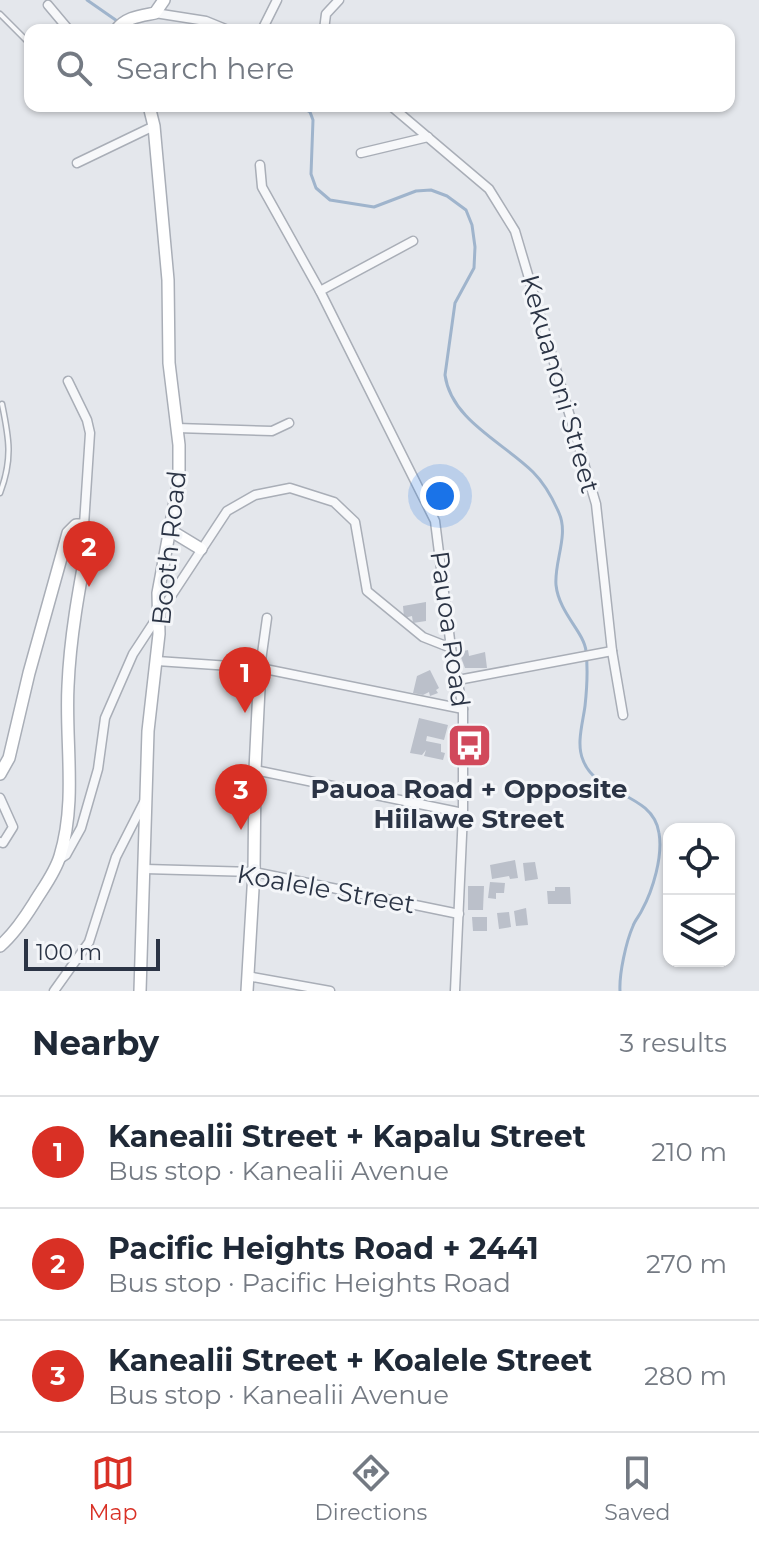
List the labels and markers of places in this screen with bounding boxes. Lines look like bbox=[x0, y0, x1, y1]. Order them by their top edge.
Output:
pin: 2 bbox=[63, 521, 115, 587]
pin: 1 bbox=[219, 647, 271, 713]
bus stop icon: Pauoa Road + Opposite Hiilawe Street bbox=[445, 722, 493, 770]
pin: 3 bbox=[215, 764, 267, 830]
place label: Pauoa Road + Opposite Hiilawe Street bbox=[311, 773, 627, 835]

